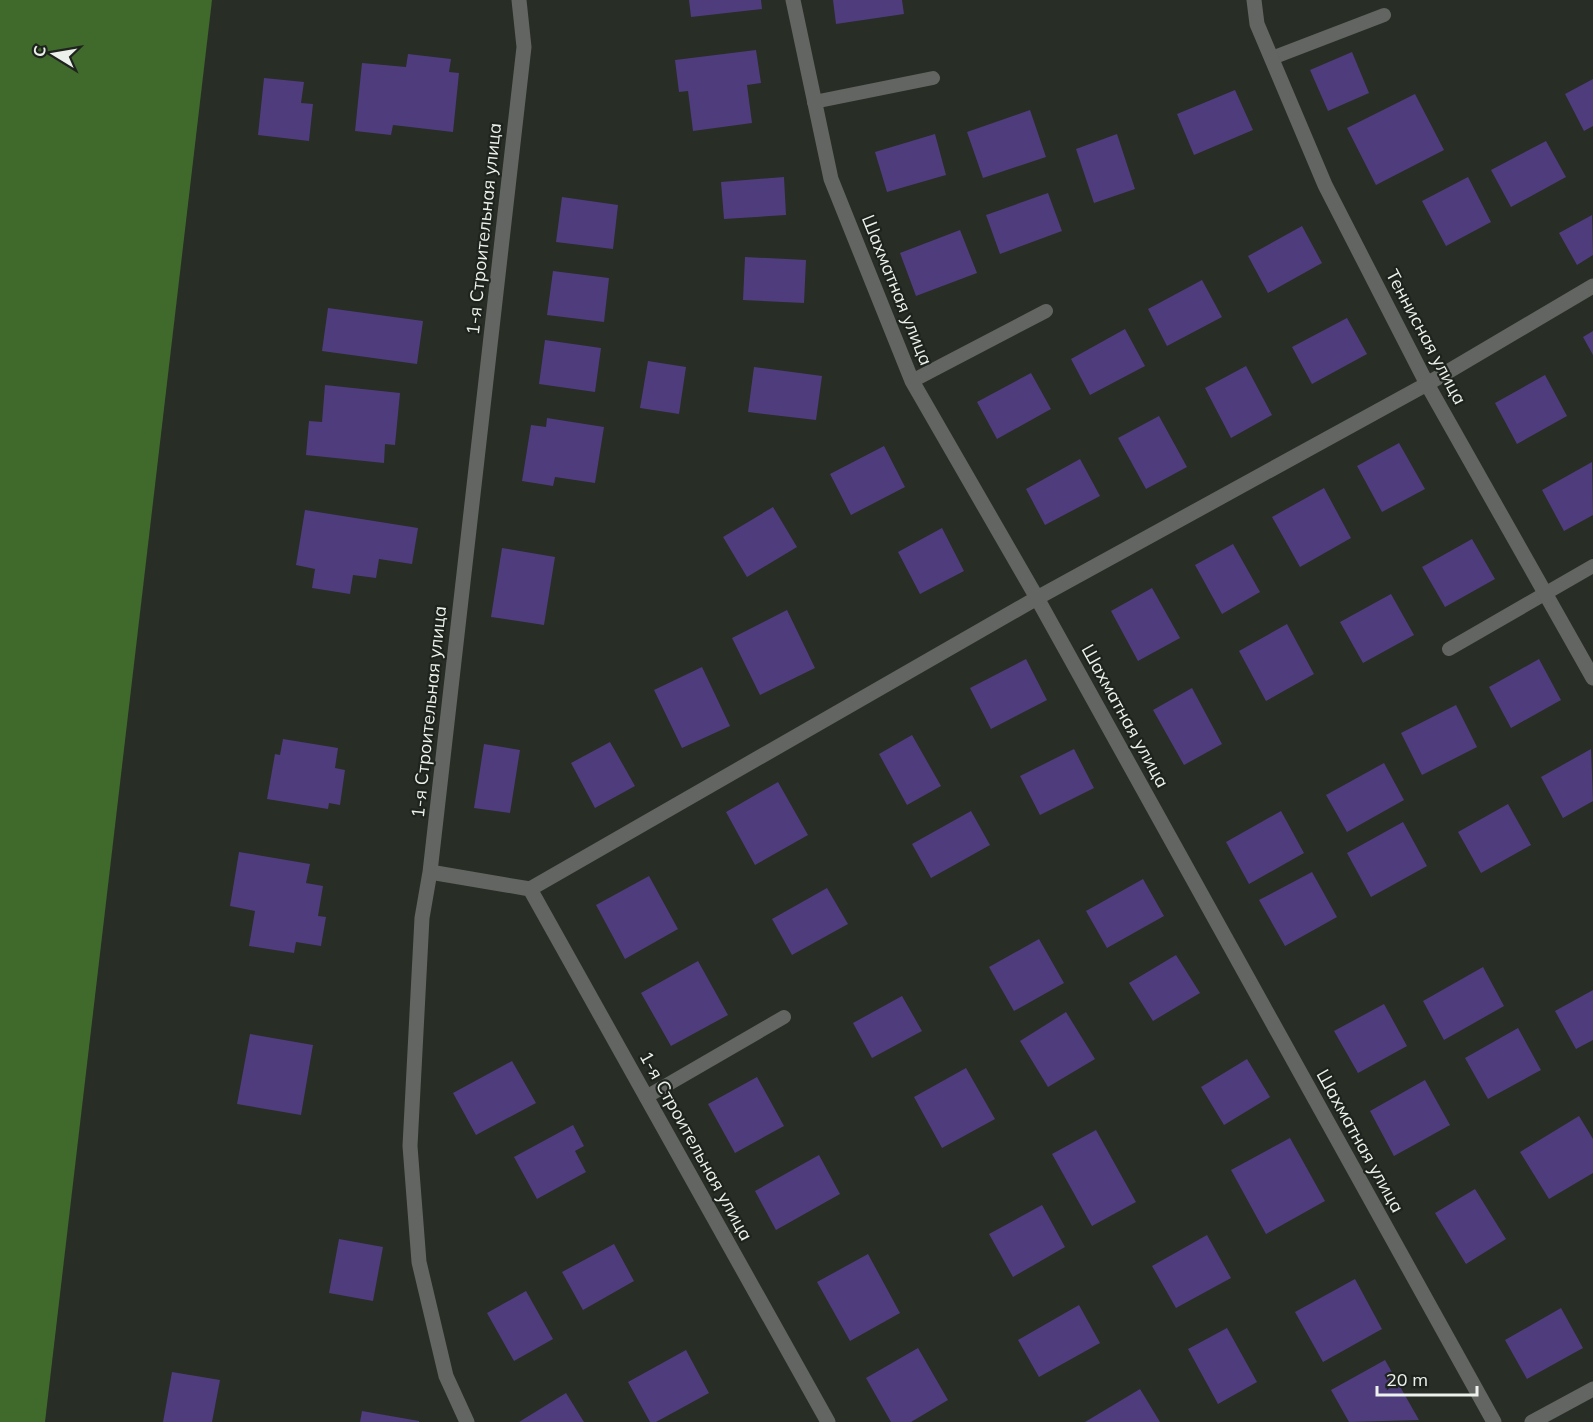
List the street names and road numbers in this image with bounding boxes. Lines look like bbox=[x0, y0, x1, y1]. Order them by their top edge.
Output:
street label: 1-я Строительная улица bbox=[461, 122, 506, 336]
street label: Шахматная улица bbox=[857, 211, 938, 368]
street label: Теннисная улица bbox=[1381, 265, 1472, 408]
street label: 1-я Строительная улица bbox=[406, 605, 451, 819]
street label: Шахматная улица bbox=[1077, 640, 1174, 791]
street label: 1-я Строительная улица bbox=[635, 1047, 758, 1245]
street label: Шахматная улица bbox=[1312, 1065, 1409, 1216]

